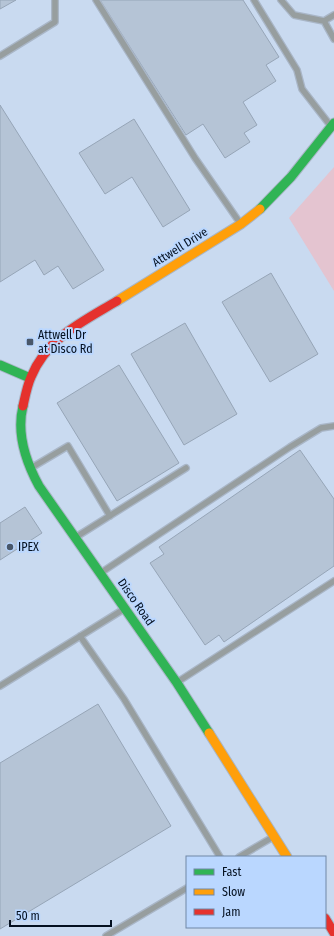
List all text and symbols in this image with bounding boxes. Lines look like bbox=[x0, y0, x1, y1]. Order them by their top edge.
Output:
street label: Attwell Drive bbox=[150, 224, 210, 270]
place label: Attwell Dr at Disco Rd bbox=[38, 328, 93, 356]
marker: Attwell Dr at Disco Rd bbox=[25, 337, 35, 347]
place label: IPEX bbox=[18, 540, 39, 554]
marker: IPEX bbox=[5, 542, 15, 552]
street label: Disco Road bbox=[115, 576, 157, 628]
legend bbox=[186, 856, 326, 928]
text: Fast bbox=[222, 865, 241, 879]
text: Slow bbox=[222, 885, 245, 899]
scale bar bbox=[10, 902, 111, 928]
text: Jam bbox=[222, 905, 240, 919]
text: 50 m bbox=[16, 909, 40, 923]

